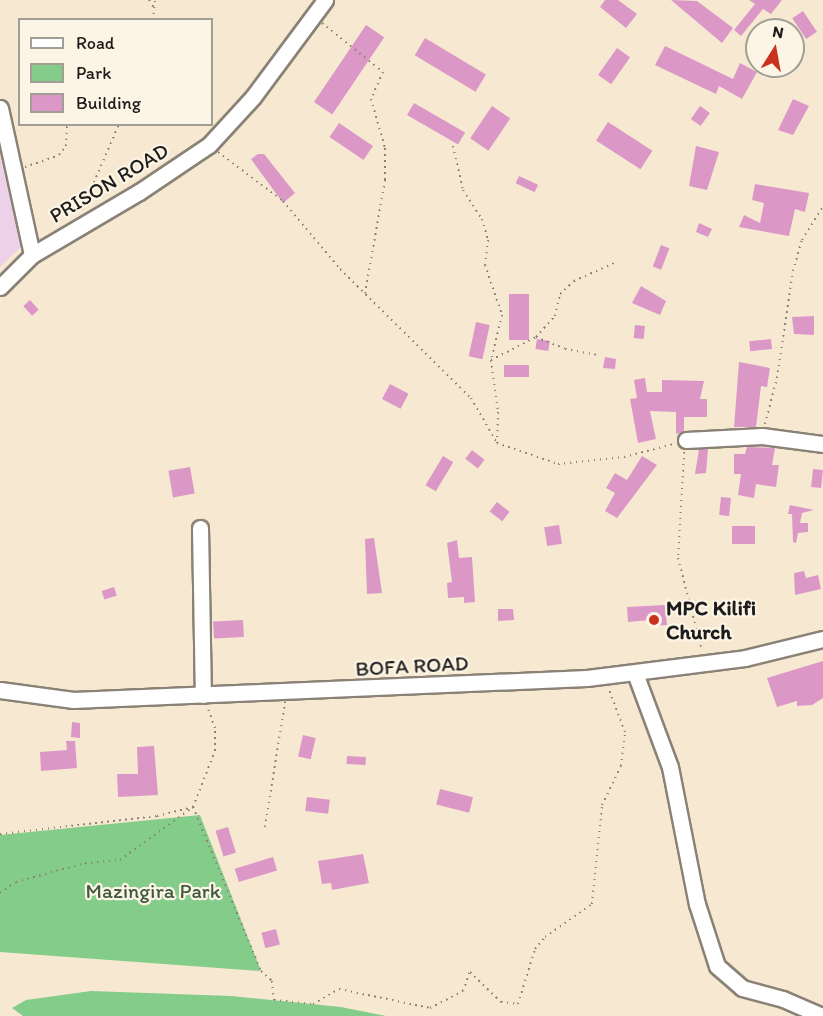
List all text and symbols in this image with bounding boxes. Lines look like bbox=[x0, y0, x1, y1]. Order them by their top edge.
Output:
legend bbox=[18, 18, 213, 126]
north arrow bbox=[745, 18, 805, 78]
text: N bbox=[771, 21, 785, 42]
text: Road bbox=[76, 32, 115, 54]
text: Park bbox=[76, 62, 111, 84]
text: Building bbox=[76, 92, 141, 114]
street label: PRISON ROAD bbox=[45, 138, 173, 228]
place label: MPC Kilifi Church bbox=[666, 595, 756, 645]
marker: MPC Kilifi Church bbox=[647, 613, 661, 627]
street label: BOFA ROAD bbox=[355, 650, 469, 682]
park label: Mazingira Park bbox=[85, 878, 221, 904]

